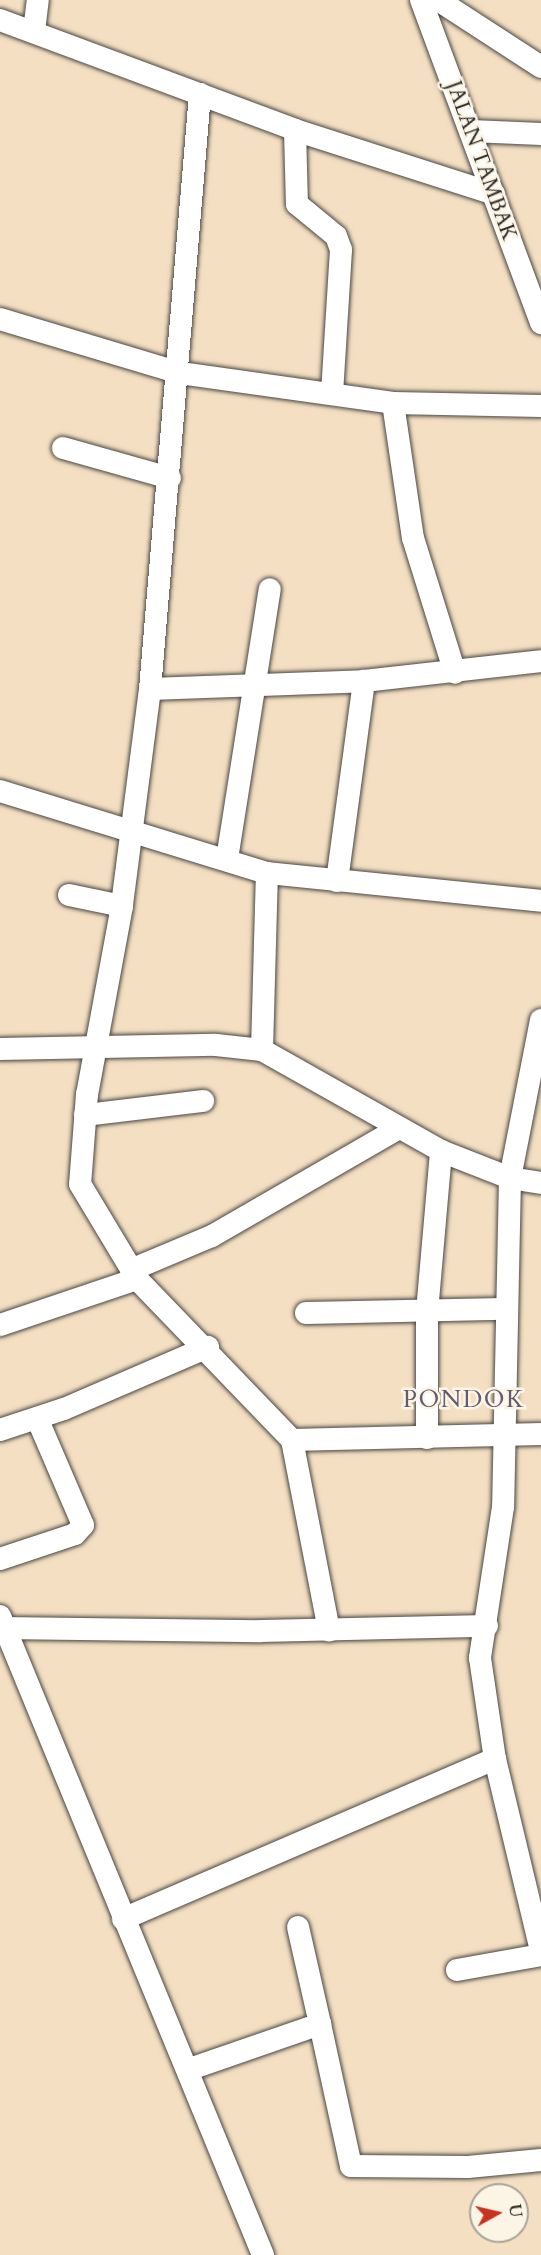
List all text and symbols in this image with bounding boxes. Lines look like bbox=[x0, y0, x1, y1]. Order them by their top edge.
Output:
street label: JALAN TAMBAK bbox=[440, 78, 522, 244]
district label: PONDOK bbox=[403, 1386, 525, 1414]
north arrow bbox=[469, 2183, 529, 2243]
text: U bbox=[503, 2203, 527, 2219]

